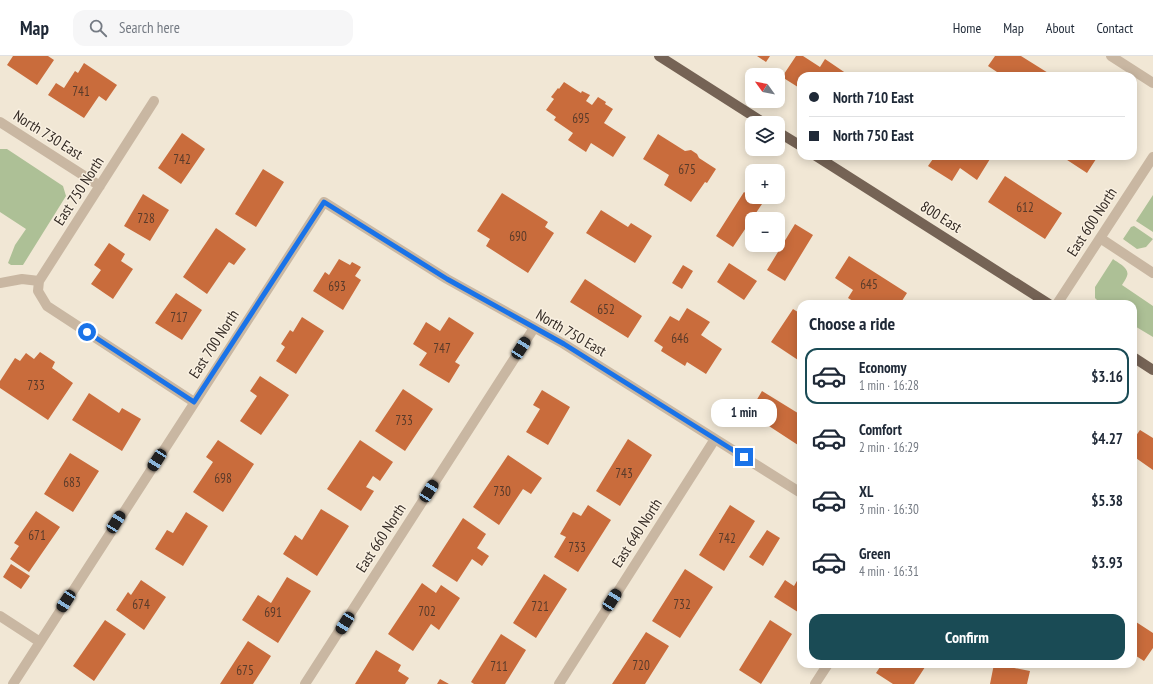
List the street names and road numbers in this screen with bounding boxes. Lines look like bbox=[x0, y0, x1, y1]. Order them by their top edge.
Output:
street label: North 730 East bbox=[10, 106, 86, 163]
street label: East 750 North bbox=[49, 153, 108, 229]
street label: East 600 North bbox=[1062, 184, 1121, 260]
street label: 800 East bbox=[917, 197, 965, 237]
street label: North 750 East bbox=[533, 305, 610, 360]
street label: East 700 North bbox=[184, 306, 243, 382]
street label: East 640 North bbox=[607, 495, 666, 571]
street label: East 660 North bbox=[351, 500, 410, 576]

